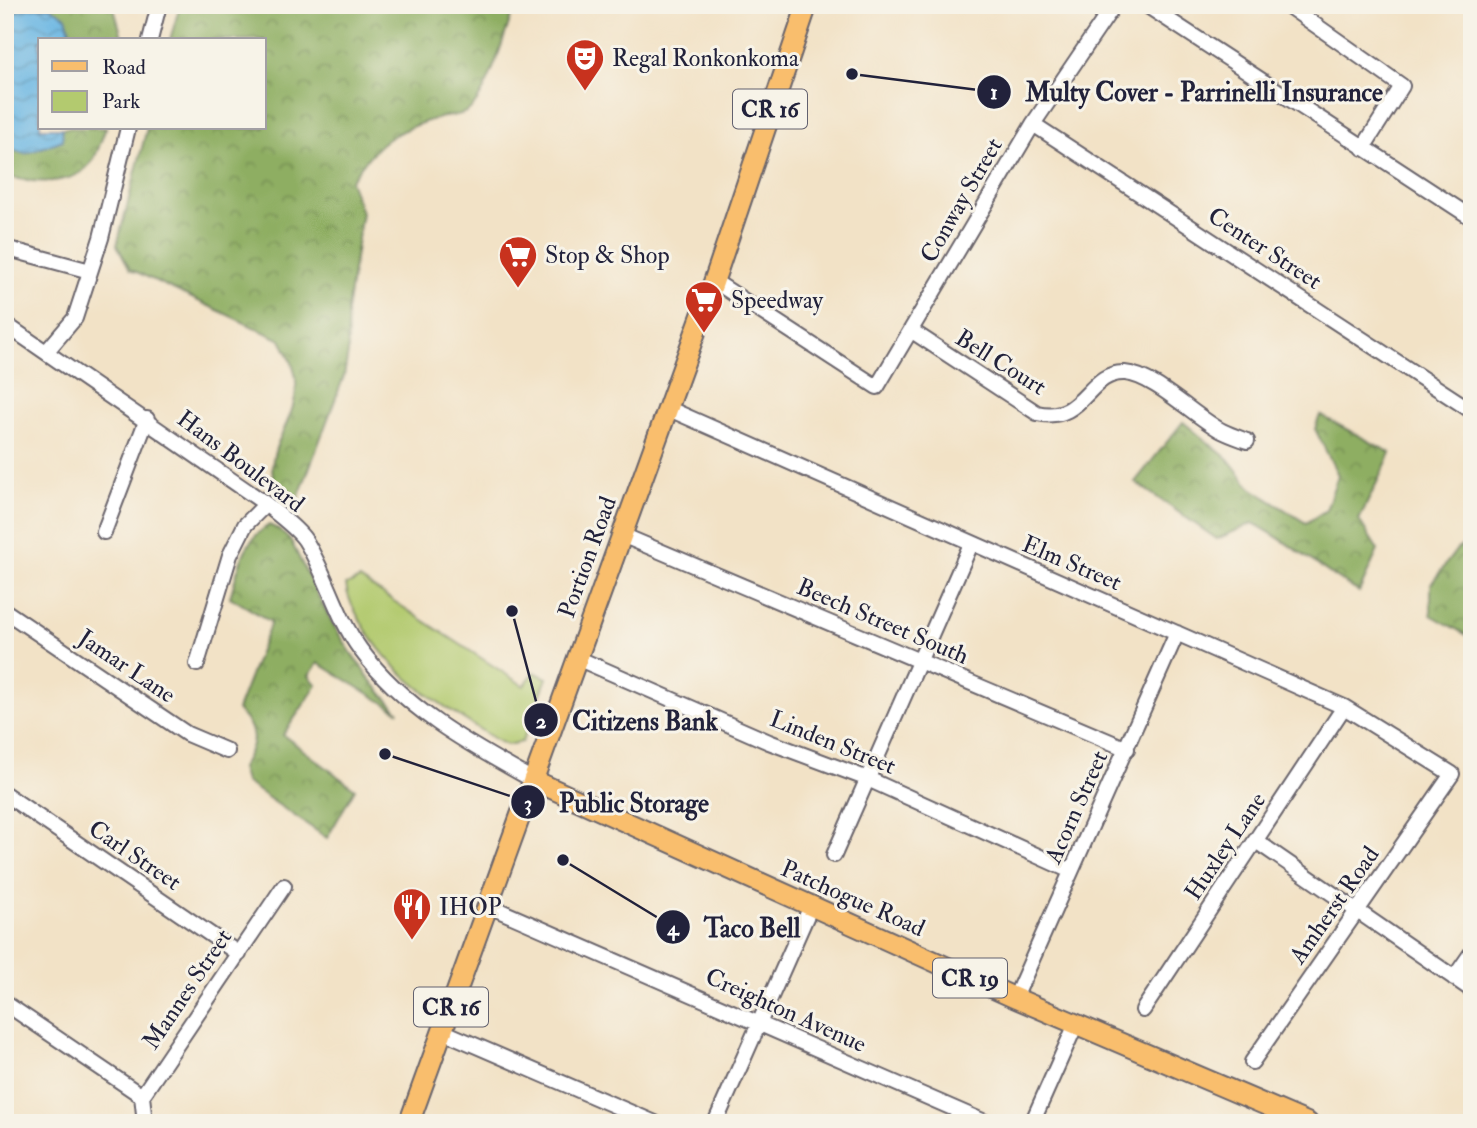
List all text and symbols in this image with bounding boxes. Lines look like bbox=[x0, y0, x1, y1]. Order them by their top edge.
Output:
theatre icon: Regal Ronkonkoma bbox=[564, 37, 606, 92]
legend bbox=[38, 38, 266, 130]
place label: Regal Ronkonkoma bbox=[612, 43, 800, 74]
text: Road bbox=[102, 54, 147, 81]
callout: Multy Cover - Parrinelli Insurance bbox=[976, 68, 1397, 115]
text: Multy Cover - Parrinelli Insurance bbox=[1024, 77, 1383, 110]
text: 1 bbox=[990, 79, 998, 106]
text: Park bbox=[102, 88, 140, 115]
road number: CR 16 bbox=[733, 90, 807, 128]
street label: Conway Street bbox=[913, 132, 1010, 268]
street label: Center Street bbox=[1202, 200, 1328, 297]
supermarket icon: Stop & Shop bbox=[497, 234, 539, 289]
place label: Stop & Shop bbox=[545, 240, 670, 271]
supermarket icon: Speedway bbox=[683, 279, 725, 334]
place label: Speedway bbox=[731, 285, 824, 316]
street label: Bell Court bbox=[950, 322, 1052, 403]
street label: Hans Boulevard bbox=[171, 403, 311, 520]
street label: Portion Road bbox=[551, 492, 624, 622]
street label: Elm Street bbox=[1017, 529, 1126, 598]
street label: Beech Street South bbox=[792, 571, 974, 672]
street label: Jamar Lane bbox=[71, 622, 181, 710]
callout: Citizens Bank bbox=[523, 697, 732, 744]
street label: Linden Street bbox=[765, 703, 901, 782]
text: Citizens Bank bbox=[572, 706, 718, 738]
text: 2 bbox=[536, 708, 547, 735]
street label: Acorn Street bbox=[1037, 746, 1115, 870]
callout: Public Storage bbox=[510, 779, 723, 826]
street label: Huxley Lane bbox=[1178, 786, 1273, 906]
text: Public Storage bbox=[559, 788, 709, 821]
text: 3 bbox=[524, 790, 532, 817]
street label: Carl Street bbox=[82, 813, 187, 898]
street label: Amherst Road bbox=[1282, 840, 1386, 971]
street label: Patchogue Road bbox=[776, 853, 930, 944]
restaurant icon: IHOP bbox=[391, 886, 433, 941]
place label: IHOP bbox=[439, 892, 502, 923]
callout: Taco Bell bbox=[655, 904, 815, 951]
text: Taco Bell bbox=[703, 913, 801, 945]
text: 4 bbox=[666, 915, 680, 942]
street label: Mannes Street bbox=[136, 923, 239, 1056]
road number: CR 19 bbox=[933, 959, 1007, 998]
street label: Creighton Avenue bbox=[700, 961, 871, 1060]
road number: CR 16 bbox=[414, 988, 488, 1026]

